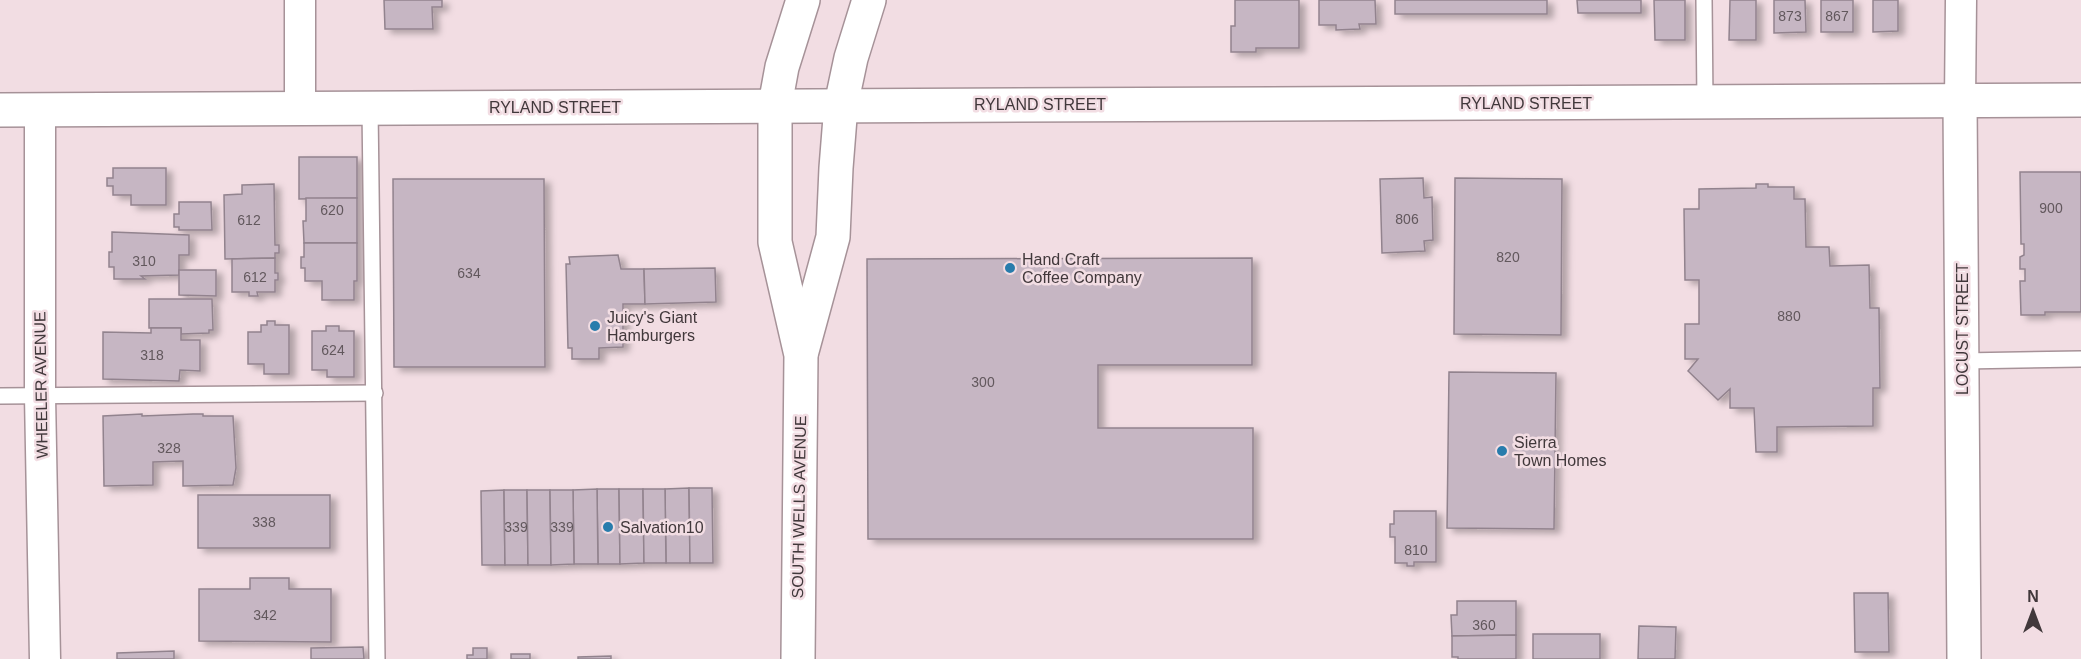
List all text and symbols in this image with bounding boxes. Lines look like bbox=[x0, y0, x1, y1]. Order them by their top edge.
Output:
house number: 873 bbox=[1778, 8, 1802, 24]
house number: 867 bbox=[1825, 8, 1849, 24]
street label: RYLAND STREET bbox=[1460, 95, 1592, 112]
street label: RYLAND STREET bbox=[974, 96, 1106, 113]
street label: RYLAND STREET bbox=[489, 99, 621, 116]
house number: 900 bbox=[2039, 200, 2063, 216]
house number: 620 bbox=[320, 202, 344, 218]
house number: 806 bbox=[1395, 211, 1419, 227]
house number: 612 bbox=[237, 212, 261, 228]
house number: 820 bbox=[1496, 249, 1520, 265]
place label: Hand Craft Coffee Company bbox=[1022, 251, 1142, 286]
house number: 310 bbox=[132, 253, 156, 269]
marker: Hand Craft Coffee Company bbox=[1003, 261, 1017, 275]
street label: LOCUST STREET bbox=[1954, 263, 1971, 395]
house number: 634 bbox=[457, 265, 481, 281]
house number: 612 bbox=[243, 269, 267, 285]
house number: 880 bbox=[1777, 308, 1801, 324]
place label: Juicy's Giant Hamburgers bbox=[607, 309, 698, 344]
street label: WHEELER AVENUE bbox=[31, 311, 51, 459]
marker: Juicy's Giant Hamburgers bbox=[588, 319, 602, 333]
house number: 624 bbox=[321, 342, 345, 358]
house number: 318 bbox=[140, 347, 164, 363]
house number: 300 bbox=[971, 374, 995, 390]
street label: SOUTH WELLS AVENUE bbox=[789, 415, 809, 599]
place label: Sierra Town Homes bbox=[1514, 434, 1606, 469]
house number: 328 bbox=[157, 440, 181, 456]
marker: Sierra Town Homes bbox=[1495, 444, 1509, 458]
house number: 338 bbox=[252, 514, 276, 530]
house number: 339 bbox=[504, 519, 528, 535]
house number: 339 bbox=[550, 519, 574, 535]
place label: Salvation10 bbox=[620, 519, 704, 536]
marker: Salvation10 bbox=[601, 520, 615, 534]
house number: 810 bbox=[1404, 542, 1428, 558]
north arrow bbox=[2003, 581, 2063, 641]
text: N bbox=[2027, 588, 2039, 605]
house number: 342 bbox=[253, 607, 277, 623]
house number: 360 bbox=[1472, 617, 1496, 633]

